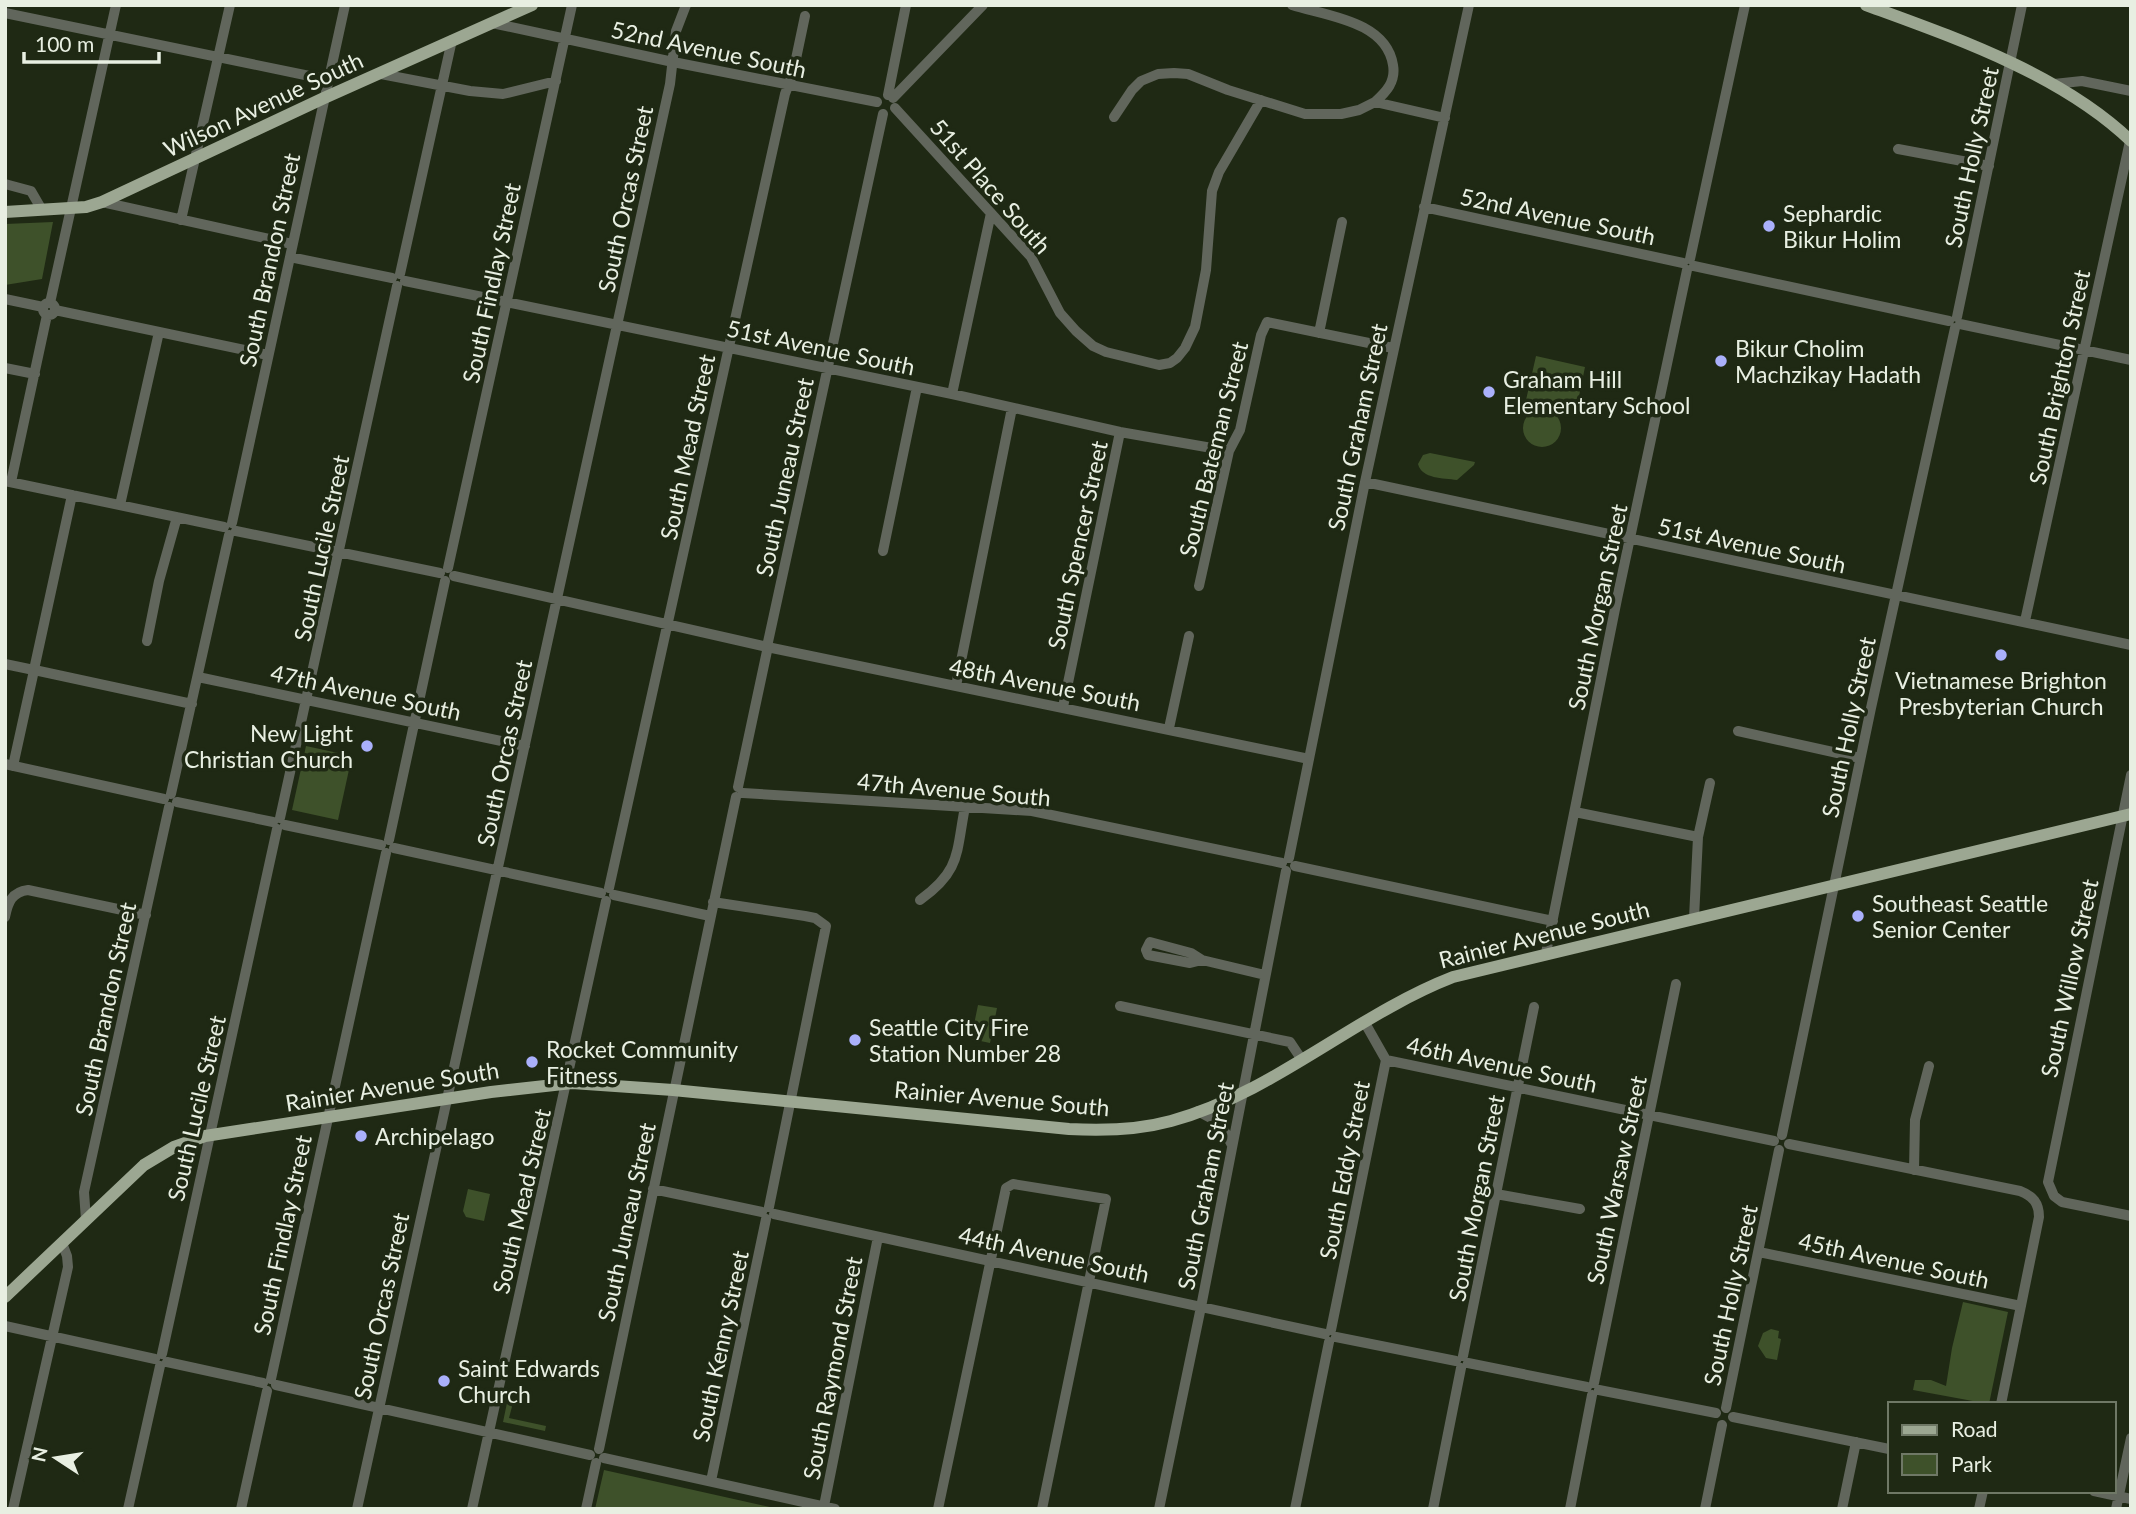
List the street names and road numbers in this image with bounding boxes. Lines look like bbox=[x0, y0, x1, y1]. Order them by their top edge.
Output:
street label: 52nd Avenue South bbox=[609, 15, 809, 83]
street label: Wilson Avenue South bbox=[159, 45, 367, 163]
street label: South Holly Street bbox=[1938, 63, 2004, 250]
street label: South Orcas Street bbox=[592, 102, 659, 295]
street label: 51st Place South bbox=[925, 113, 1057, 259]
street label: South Brandon Street bbox=[233, 150, 305, 369]
street label: South Findlay Street bbox=[456, 180, 526, 386]
street label: 52nd Avenue South bbox=[1458, 182, 1658, 250]
street label: South Brighton Street bbox=[2023, 266, 2096, 487]
street label: 51st Avenue South bbox=[724, 313, 918, 381]
street label: South Graham Street bbox=[1321, 320, 1393, 533]
street label: South Bateman Street bbox=[1173, 338, 1254, 560]
street label: South Mead Street bbox=[654, 351, 721, 542]
street label: South Juneau Street bbox=[749, 374, 819, 579]
street label: South Spencer Street bbox=[1041, 437, 1113, 652]
street label: South Lucile Street bbox=[288, 452, 355, 644]
street label: South Morgan Street bbox=[1561, 501, 1633, 713]
street label: 51st Avenue South bbox=[1655, 511, 1849, 579]
street label: South Holly Street bbox=[1815, 633, 1881, 820]
street label: 48th Avenue South bbox=[947, 652, 1143, 716]
street label: South Orcas Street bbox=[471, 656, 538, 849]
street label: 47th Avenue South bbox=[268, 658, 464, 726]
street label: 47th Avenue South bbox=[856, 767, 1052, 811]
street label: South Willow Street bbox=[2034, 876, 2104, 1080]
street label: Rainier Avenue South bbox=[1436, 894, 1652, 974]
street label: South Brandon Street bbox=[69, 899, 141, 1118]
street label: South Lucile Street bbox=[161, 1012, 231, 1204]
street label: 46th Avenue South bbox=[1404, 1030, 1600, 1098]
street label: Rainier Avenue South bbox=[283, 1055, 501, 1117]
street label: South Warsaw Street bbox=[1580, 1072, 1652, 1287]
street label: Rainier Avenue South bbox=[893, 1075, 1111, 1121]
street label: South Eddy Street bbox=[1313, 1077, 1375, 1262]
street label: South Graham Street bbox=[1171, 1079, 1239, 1292]
street label: South Morgan Street bbox=[1442, 1091, 1510, 1304]
street label: South Mead Street bbox=[486, 1105, 556, 1296]
street label: South Juneau Street bbox=[591, 1119, 661, 1324]
street label: South Findlay Street bbox=[247, 1132, 317, 1338]
street label: South Holly Street bbox=[1697, 1201, 1763, 1388]
street label: South Orcas Street bbox=[348, 1209, 415, 1402]
street label: 44th Avenue South bbox=[956, 1220, 1152, 1288]
street label: 45th Avenue South bbox=[1796, 1226, 1992, 1294]
street label: South Kenny Street bbox=[686, 1247, 754, 1444]
street label: South Raymond Street bbox=[797, 1253, 868, 1482]

